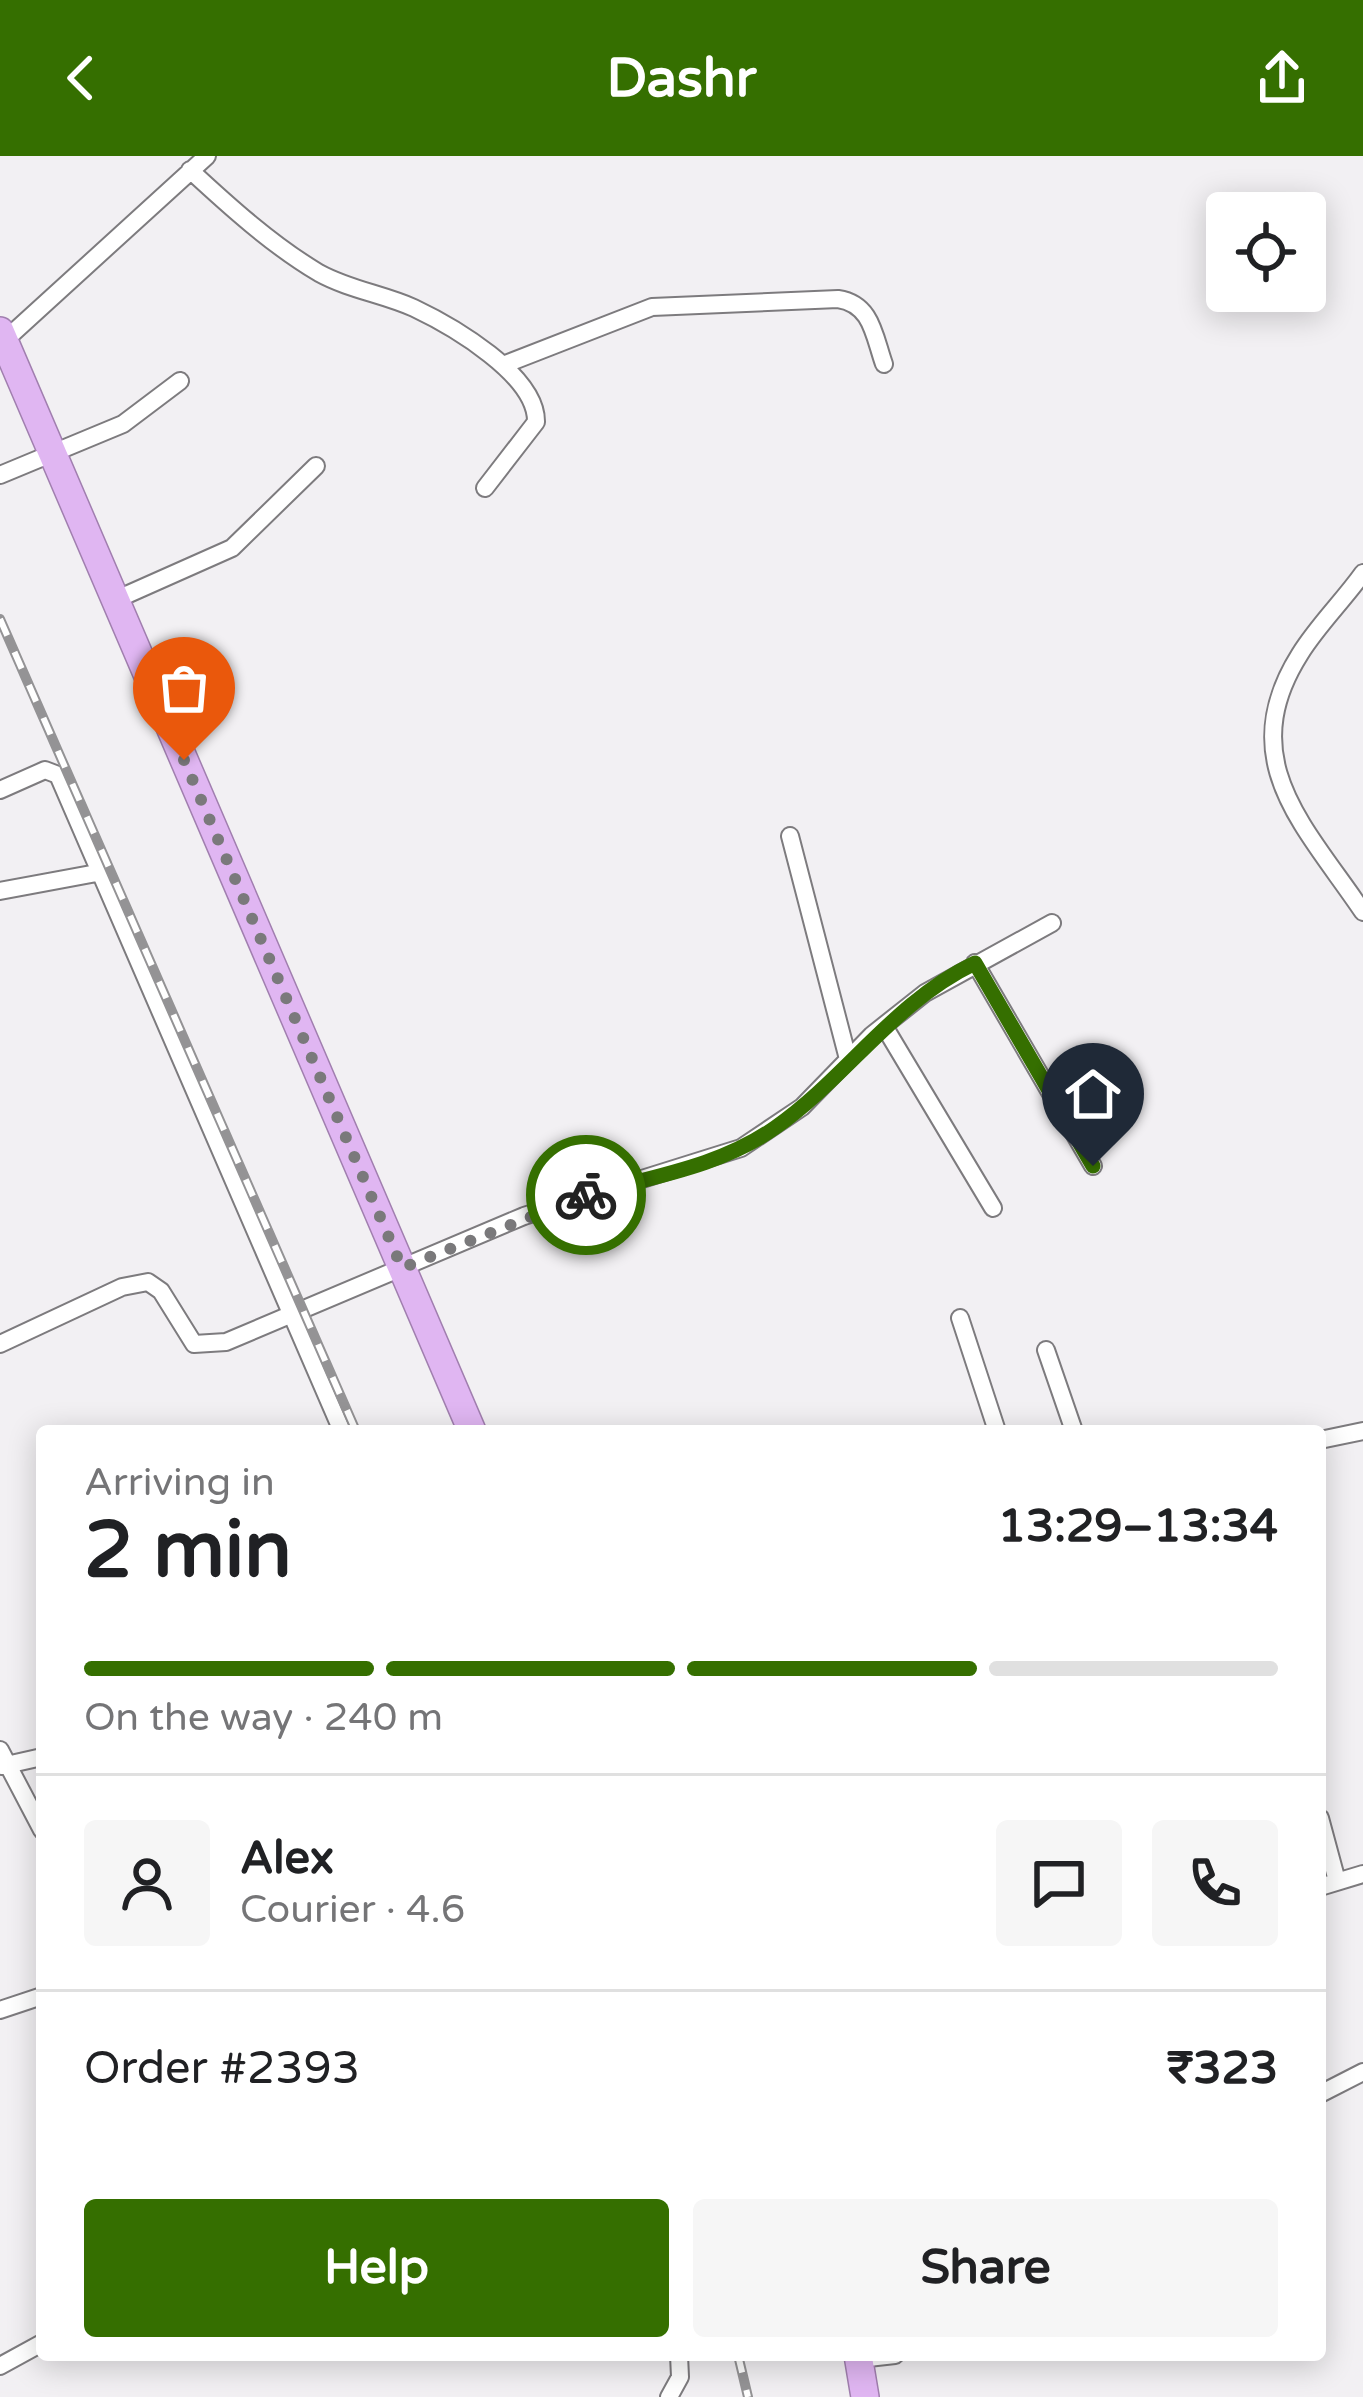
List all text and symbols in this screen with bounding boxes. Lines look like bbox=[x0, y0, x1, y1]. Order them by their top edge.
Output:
icon: back bbox=[48, 45, 114, 111]
icon: share bbox=[1249, 45, 1315, 111]
text: Dashr bbox=[607, 46, 756, 111]
map controls bbox=[1206, 192, 1326, 312]
button: locate bbox=[1206, 192, 1326, 312]
pin bbox=[133, 637, 235, 760]
icon: bag bbox=[151, 655, 217, 721]
pin bbox=[1042, 1043, 1144, 1166]
icon: home bbox=[1060, 1061, 1126, 1127]
courier bbox=[526, 1135, 646, 1255]
icon: bike bbox=[553, 1162, 619, 1228]
text: Arriving in bbox=[84, 1459, 275, 1506]
text: 13:29–13:34 bbox=[998, 1500, 1278, 1554]
text: 2 min bbox=[84, 1504, 292, 1598]
text: On the way · 240 m bbox=[84, 1694, 443, 1741]
button: person bbox=[84, 1820, 210, 1946]
button: chat bbox=[996, 1820, 1122, 1946]
button: phone bbox=[1152, 1820, 1278, 1946]
text: Alex bbox=[240, 1832, 334, 1886]
text: Courier · 4.6 bbox=[240, 1886, 465, 1933]
text: Order #2393 bbox=[84, 2042, 360, 2096]
text: ₹323 bbox=[1167, 2042, 1278, 2096]
button: Help bbox=[84, 2199, 669, 2337]
button: Share bbox=[693, 2199, 1278, 2337]

